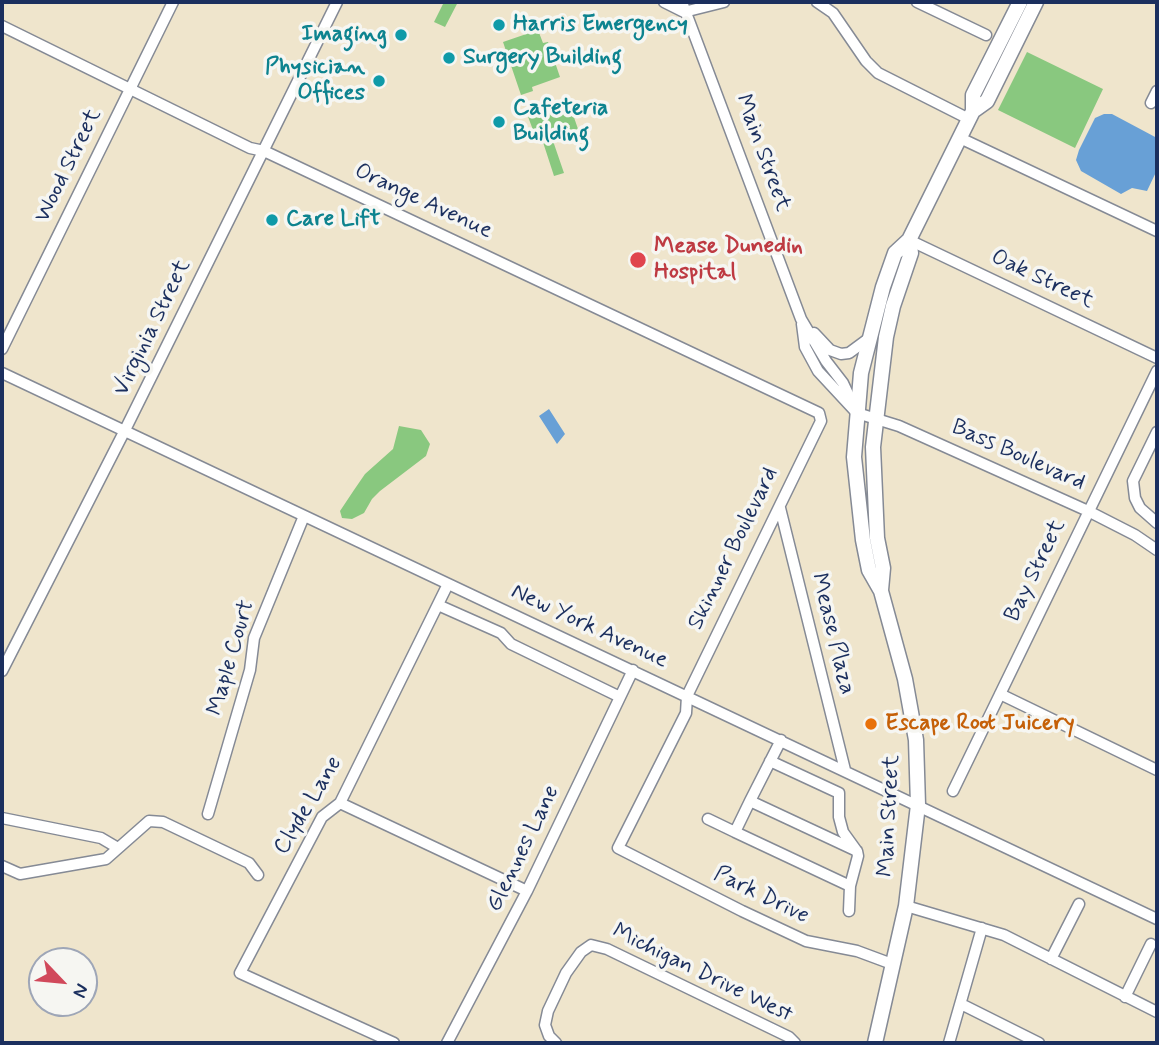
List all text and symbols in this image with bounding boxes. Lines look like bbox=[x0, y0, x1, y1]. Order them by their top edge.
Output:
place label: Harris Emergency bbox=[513, 11, 688, 39]
marker: Harris Emergency bbox=[491, 17, 507, 33]
place label: Imaging bbox=[301, 21, 387, 49]
marker: Imaging bbox=[393, 27, 409, 43]
place label: Surgery Building bbox=[463, 44, 622, 72]
marker: Surgery Building bbox=[441, 50, 457, 66]
place label: Physician Offices bbox=[265, 54, 365, 108]
marker: Physician Offices bbox=[371, 73, 387, 89]
street label: Main Street bbox=[728, 91, 796, 215]
place label: Cafeteria Building bbox=[513, 95, 608, 149]
street label: Wood Street bbox=[30, 105, 108, 227]
marker: Cafeteria Building bbox=[491, 114, 507, 130]
street label: Orange Avenue bbox=[350, 158, 496, 246]
place label: Care Lift bbox=[286, 206, 381, 234]
marker: Care Lift bbox=[264, 212, 280, 228]
place label: Mease Dunedin Hospital bbox=[654, 233, 803, 287]
street label: Oak Street bbox=[986, 244, 1098, 316]
marker: Mease Dunedin Hospital bbox=[628, 250, 648, 270]
street label: Virginia Street bbox=[108, 255, 198, 401]
street label: Bass Boulevard bbox=[947, 414, 1089, 498]
street label: Skinner Boulevard bbox=[683, 463, 785, 635]
street label: Bay Street bbox=[999, 515, 1073, 627]
street label: Mease Plaza bbox=[804, 570, 860, 698]
street label: New York Avenue bbox=[506, 579, 672, 675]
street label: Maple Court bbox=[202, 597, 262, 719]
place label: Escape Root Juicery bbox=[885, 710, 1075, 738]
marker: Escape Root Juicery bbox=[863, 716, 879, 732]
street label: Clyde Lane bbox=[269, 752, 349, 860]
street label: Main Street bbox=[873, 754, 907, 878]
street label: Glennes Lane bbox=[482, 781, 566, 917]
street label: Park Drive bbox=[709, 861, 813, 931]
street label: Michigan Drive West bbox=[607, 918, 797, 1030]
north arrow bbox=[28, 947, 98, 1017]
text: N bbox=[67, 979, 95, 1002]

